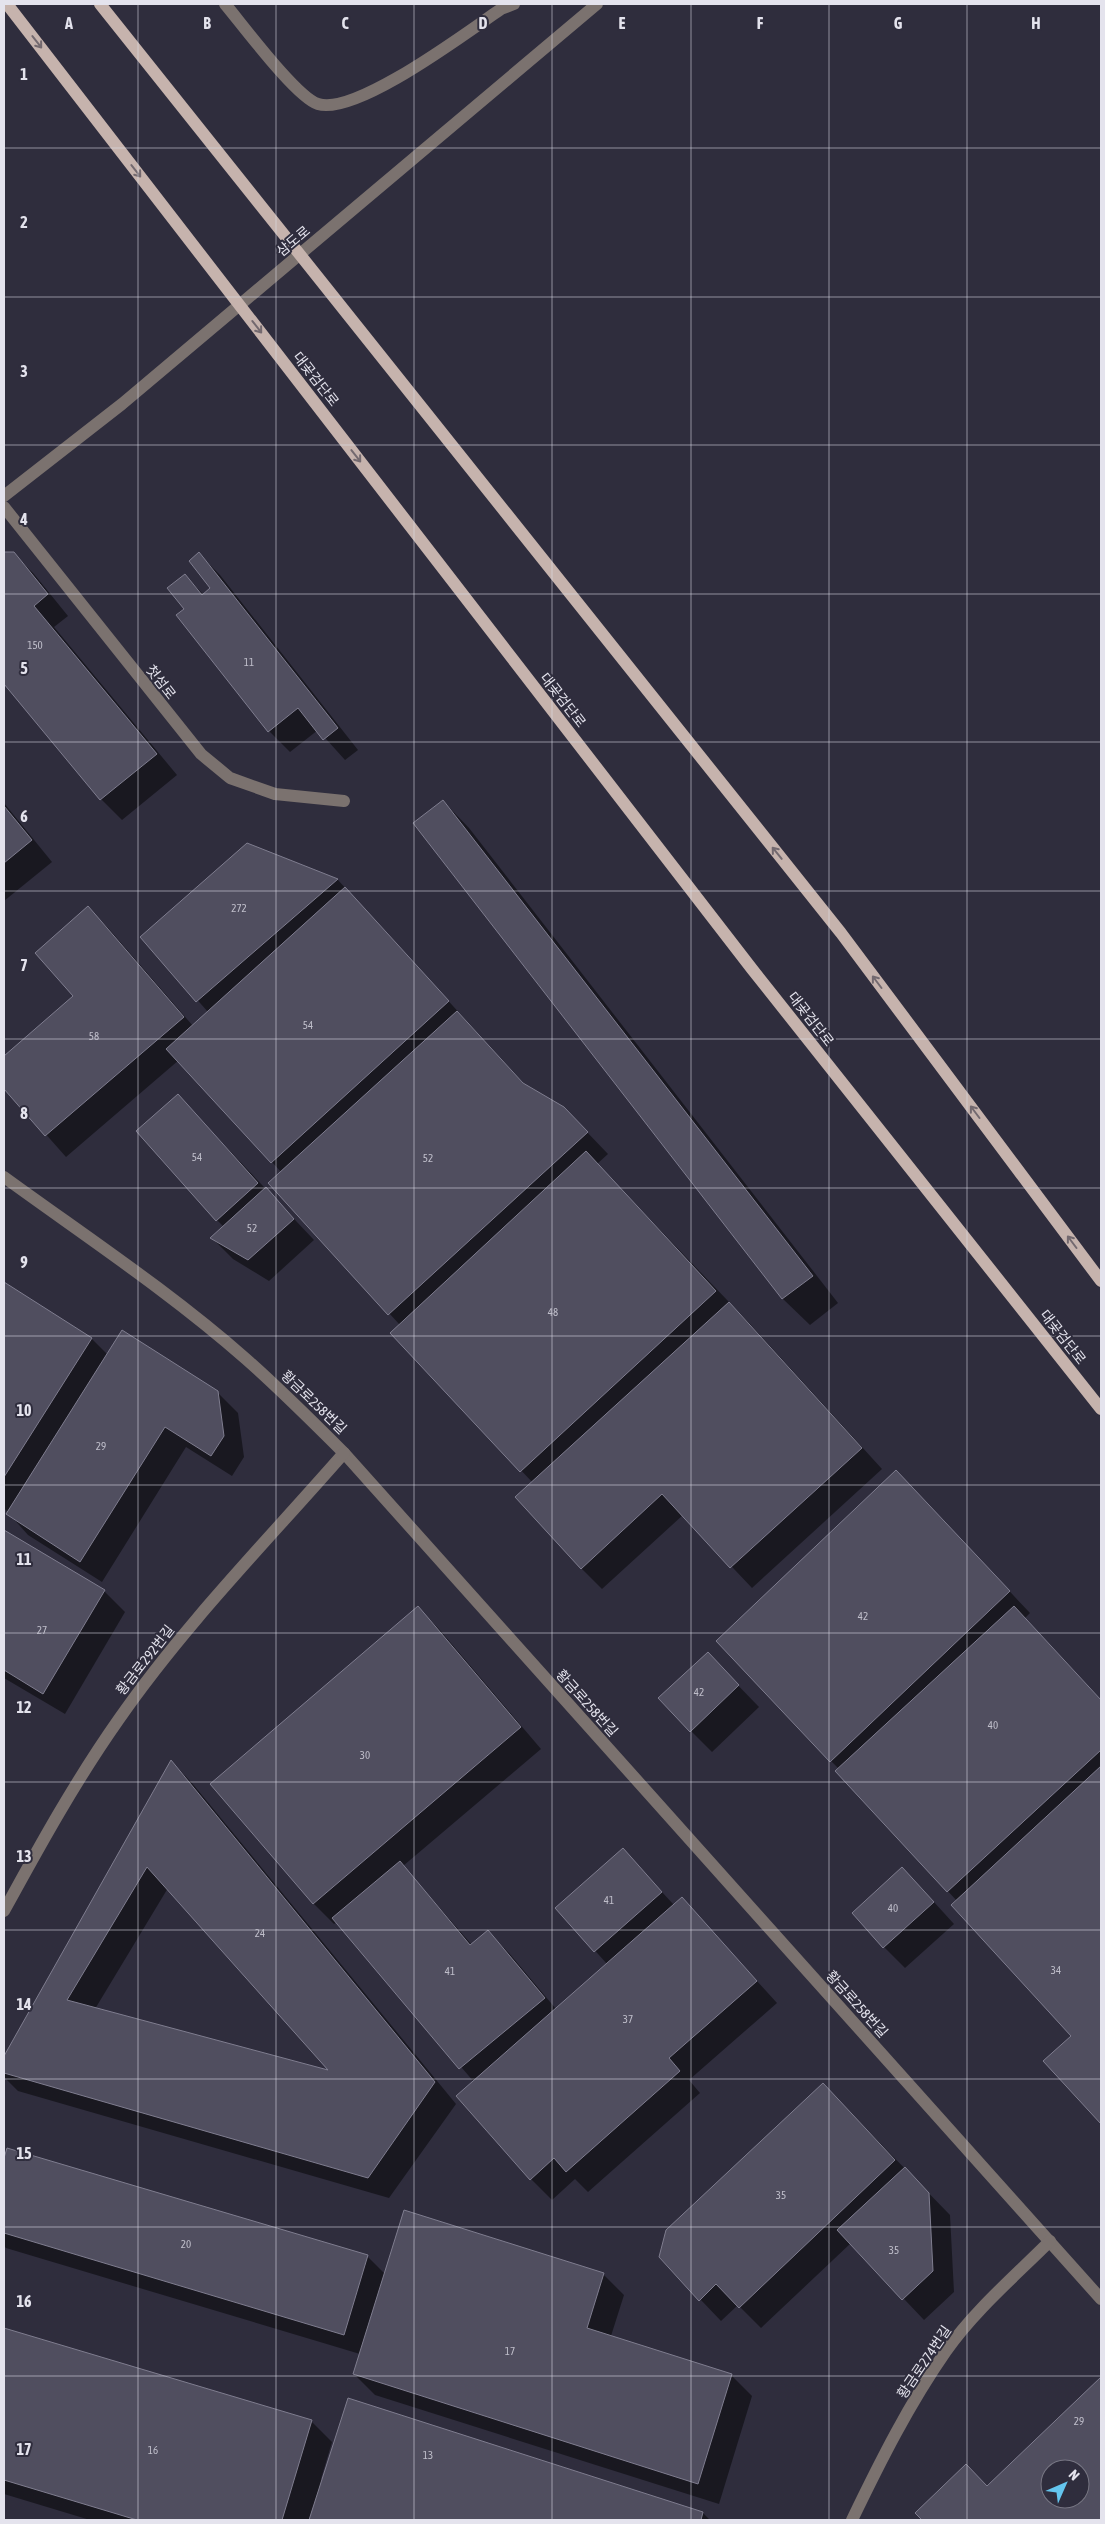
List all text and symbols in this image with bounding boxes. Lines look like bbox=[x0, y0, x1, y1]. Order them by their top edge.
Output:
text: A bbox=[64, 14, 73, 32]
text: B bbox=[203, 14, 211, 32]
text: C bbox=[341, 14, 349, 32]
text: D bbox=[479, 14, 488, 32]
text: E bbox=[619, 14, 626, 32]
text: F bbox=[757, 14, 764, 32]
text: G bbox=[894, 14, 903, 32]
text: H bbox=[1031, 14, 1041, 32]
one-way arrow bbox=[32, 35, 42, 49]
text: 1 bbox=[20, 65, 28, 83]
one-way arrow bbox=[131, 164, 142, 177]
text: 2 bbox=[20, 213, 28, 231]
street label: 삼도로 bbox=[273, 222, 313, 260]
one-way arrow bbox=[252, 320, 262, 334]
street label: 대곶검단로 bbox=[290, 349, 342, 409]
text: 3 bbox=[20, 362, 28, 380]
one-way arrow bbox=[351, 449, 362, 462]
text: 4 bbox=[19, 510, 28, 528]
house number: 150 bbox=[27, 639, 43, 651]
house number: 11 bbox=[244, 656, 254, 668]
text: 5 bbox=[20, 659, 28, 677]
street label: 첫섬로 bbox=[143, 662, 179, 702]
street label: 대곶검단로 bbox=[537, 670, 589, 730]
text: 6 bbox=[20, 807, 28, 825]
one-way arrow bbox=[772, 847, 783, 860]
house number: 272 bbox=[231, 902, 247, 914]
text: 7 bbox=[20, 956, 28, 974]
one-way arrow bbox=[872, 975, 882, 989]
street label: 대곶검단로 bbox=[785, 989, 837, 1049]
house number: 54 bbox=[303, 1019, 313, 1031]
house number: 58 bbox=[89, 1030, 99, 1042]
text: 8 bbox=[20, 1104, 28, 1122]
one-way arrow bbox=[969, 1106, 980, 1119]
house number: 54 bbox=[192, 1151, 202, 1163]
house number: 52 bbox=[423, 1152, 433, 1164]
house number: 52 bbox=[247, 1222, 257, 1234]
one-way arrow bbox=[1067, 1235, 1077, 1249]
text: 9 bbox=[20, 1253, 28, 1271]
house number: 48 bbox=[548, 1306, 558, 1318]
street label: 대곶검단로 bbox=[1037, 1307, 1089, 1367]
street label: 황금로258번길 bbox=[278, 1367, 350, 1437]
text: 10 bbox=[16, 1401, 32, 1419]
house number: 29 bbox=[96, 1440, 106, 1452]
text: 11 bbox=[16, 1550, 32, 1568]
house number: 42 bbox=[858, 1610, 868, 1622]
street label: 황금로292번길 bbox=[113, 1622, 177, 1698]
house number: 27 bbox=[37, 1624, 47, 1636]
street label: 황금로258번길 bbox=[553, 1666, 621, 1740]
house number: 42 bbox=[694, 1686, 704, 1698]
text: 12 bbox=[16, 1698, 32, 1716]
house number: 40 bbox=[988, 1719, 998, 1731]
house number: 30 bbox=[360, 1749, 370, 1761]
text: 13 bbox=[16, 1847, 32, 1865]
house number: 41 bbox=[604, 1894, 614, 1906]
house number: 40 bbox=[888, 1902, 898, 1914]
house number: 24 bbox=[255, 1927, 265, 1939]
house number: 34 bbox=[1051, 1964, 1061, 1976]
house number: 41 bbox=[445, 1965, 455, 1977]
street label: 황금로258번길 bbox=[823, 1967, 891, 2041]
text: 14 bbox=[16, 1995, 32, 2013]
house number: 37 bbox=[623, 2013, 633, 2025]
text: 15 bbox=[16, 2144, 32, 2162]
house number: 35 bbox=[776, 2189, 786, 2201]
house number: 20 bbox=[181, 2238, 191, 2250]
house number: 35 bbox=[889, 2244, 899, 2256]
text: 16 bbox=[16, 2292, 32, 2310]
street label: 황금로274번길 bbox=[894, 2323, 954, 2401]
house number: 17 bbox=[505, 2345, 515, 2357]
house number: 29 bbox=[1074, 2415, 1084, 2427]
text: 17 bbox=[16, 2440, 32, 2458]
house number: 16 bbox=[148, 2444, 158, 2456]
house number: 13 bbox=[423, 2449, 433, 2461]
north arrow bbox=[1040, 2459, 1090, 2509]
text: N bbox=[1066, 2466, 1083, 2483]

